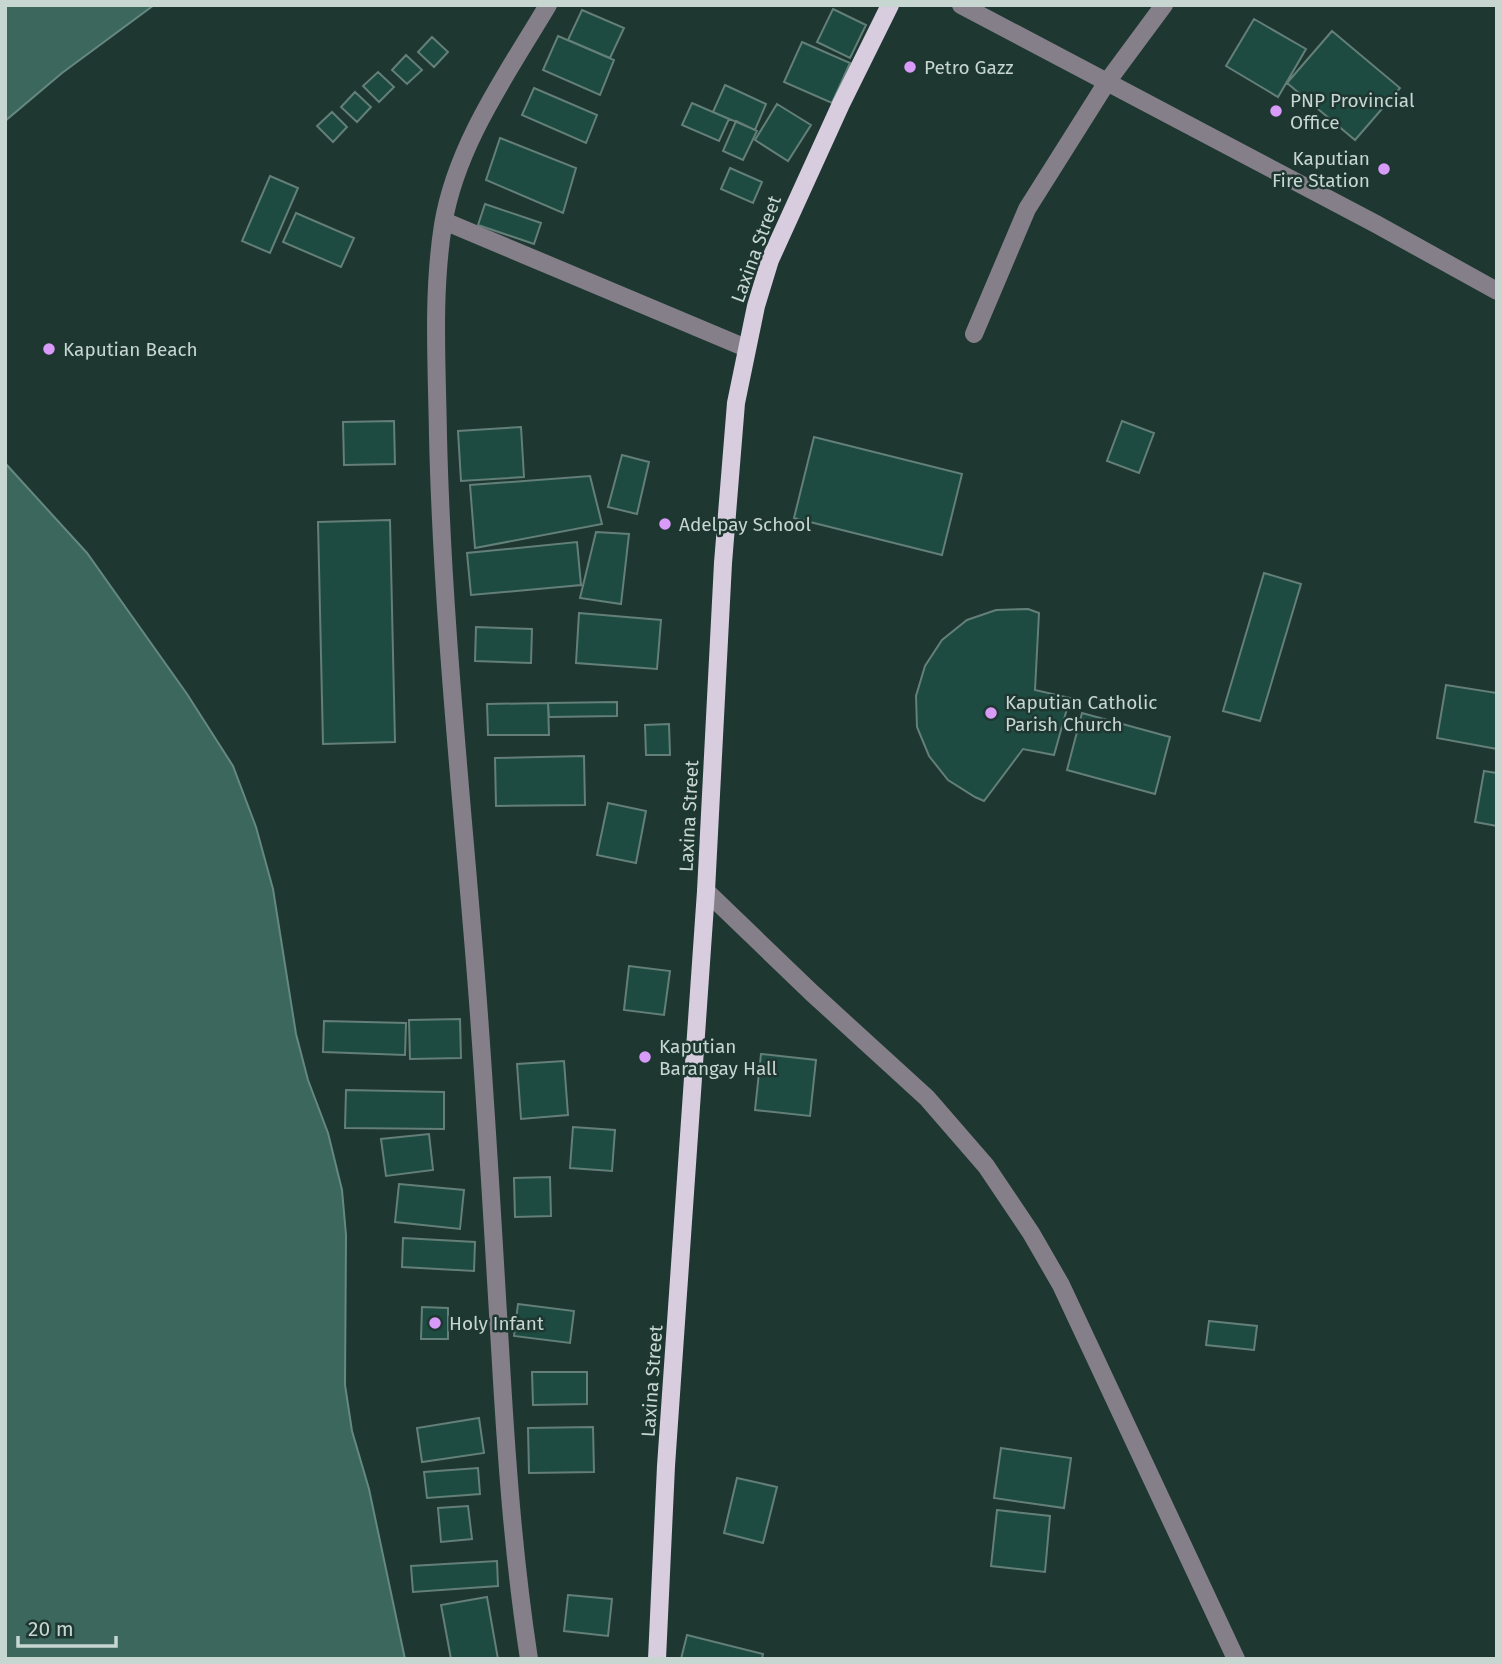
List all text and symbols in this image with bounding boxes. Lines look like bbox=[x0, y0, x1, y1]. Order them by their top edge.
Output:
place label: Petro Gazz bbox=[924, 56, 1014, 79]
marker: Petro Gazz bbox=[902, 59, 918, 75]
place label: PNP Provincial Office bbox=[1290, 89, 1415, 134]
marker: PNP Provincial Office bbox=[1268, 103, 1284, 119]
place label: Kaputian Fire Station bbox=[1272, 147, 1370, 192]
marker: Kaputian Fire Station bbox=[1376, 161, 1392, 177]
street label: Laxina Street bbox=[726, 192, 786, 306]
place label: Kaputian Beach bbox=[63, 338, 198, 361]
marker: Kaputian Beach bbox=[41, 341, 57, 357]
place label: Adelpay School bbox=[679, 513, 811, 536]
marker: Adelpay School bbox=[657, 516, 673, 532]
place label: Kaputian Catholic Parish Church bbox=[1005, 691, 1157, 736]
marker: Kaputian Catholic Parish Church bbox=[983, 705, 999, 721]
street label: Laxina Street bbox=[675, 759, 703, 873]
place label: Kaputian Barangay Hall bbox=[659, 1035, 778, 1080]
marker: Kaputian Barangay Hall bbox=[637, 1049, 653, 1065]
place label: Holy Infant bbox=[449, 1312, 544, 1335]
marker: Holy Infant bbox=[427, 1315, 443, 1331]
street label: Laxina Street bbox=[637, 1324, 667, 1438]
scale bar bbox=[18, 1604, 116, 1648]
text: 20 m bbox=[28, 1616, 74, 1642]

